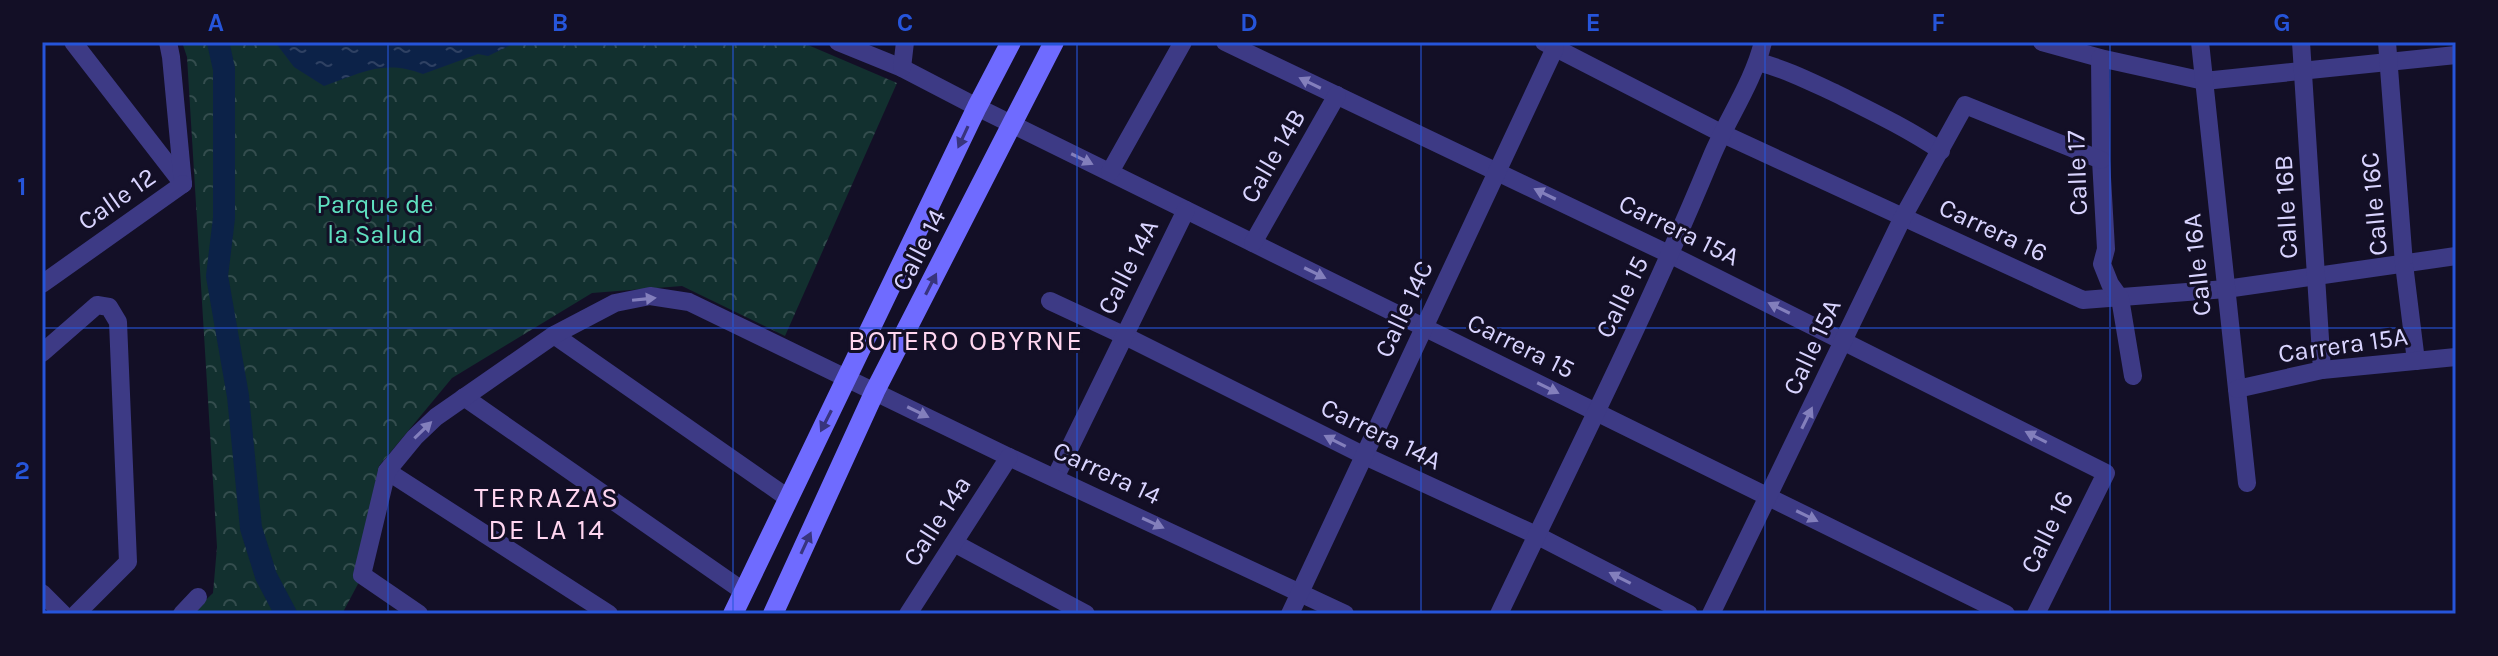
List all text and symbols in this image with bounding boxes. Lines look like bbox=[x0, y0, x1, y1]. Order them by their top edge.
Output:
text: A bbox=[208, 7, 224, 38]
text: B bbox=[552, 7, 568, 38]
text: C bbox=[897, 7, 913, 38]
text: D bbox=[1240, 7, 1258, 38]
text: E bbox=[1585, 7, 1601, 38]
text: F bbox=[1931, 7, 1945, 38]
text: G bbox=[2273, 7, 2291, 38]
one-way arrow bbox=[1299, 76, 1322, 90]
street label: Calle 14B bbox=[1234, 103, 1312, 209]
one-way arrow bbox=[956, 125, 970, 148]
street label: Calle 17 bbox=[2060, 130, 2094, 216]
street label: Calle 16C bbox=[2354, 151, 2394, 257]
one-way arrow bbox=[1070, 152, 1093, 165]
street label: Calle 16B bbox=[2268, 154, 2304, 260]
street label: Calle 12 bbox=[72, 161, 162, 237]
text: 1 bbox=[17, 171, 27, 202]
one-way arrow bbox=[1533, 187, 1557, 201]
street label: Carrera 15A bbox=[1614, 187, 1744, 273]
park label: Parque de la Salud bbox=[316, 189, 434, 250]
street label: Carrera 16 bbox=[1934, 191, 2052, 269]
street label: Calle 14 bbox=[885, 204, 953, 296]
street label: Calle 16A bbox=[2176, 212, 2218, 318]
street label: Calle 14A bbox=[1091, 214, 1165, 320]
street label: Calle 15 bbox=[1589, 251, 1655, 343]
street label: Calle 14C bbox=[1368, 256, 1440, 362]
one-way arrow bbox=[1304, 267, 1327, 280]
one-way arrow bbox=[924, 272, 937, 295]
one-way arrow bbox=[631, 292, 656, 305]
street label: Calle 15A bbox=[1776, 294, 1848, 400]
one-way arrow bbox=[1767, 301, 1790, 315]
street label: Carrera 15 bbox=[1462, 307, 1580, 385]
street label: Carrera 15A bbox=[2276, 321, 2410, 369]
district label: BOTERO OBYRNE bbox=[848, 324, 1084, 357]
one-way arrow bbox=[1537, 382, 1560, 395]
street label: Carrera 14A bbox=[1316, 391, 1446, 477]
one-way arrow bbox=[906, 405, 930, 419]
one-way arrow bbox=[1800, 407, 1814, 430]
one-way arrow bbox=[819, 410, 833, 433]
one-way arrow bbox=[413, 421, 432, 440]
one-way arrow bbox=[2025, 431, 2048, 444]
one-way arrow bbox=[1324, 434, 1347, 448]
street label: Carrera 14 bbox=[1048, 435, 1166, 511]
text: 2 bbox=[14, 455, 30, 486]
street label: Calle 14a bbox=[896, 470, 978, 572]
district label: TERRAZAS DE LA 14 bbox=[474, 481, 620, 546]
street label: Calle 16 bbox=[2014, 486, 2080, 578]
one-way arrow bbox=[1795, 509, 1818, 522]
one-way arrow bbox=[1141, 516, 1165, 530]
one-way arrow bbox=[799, 531, 813, 555]
one-way arrow bbox=[1608, 572, 1631, 585]

